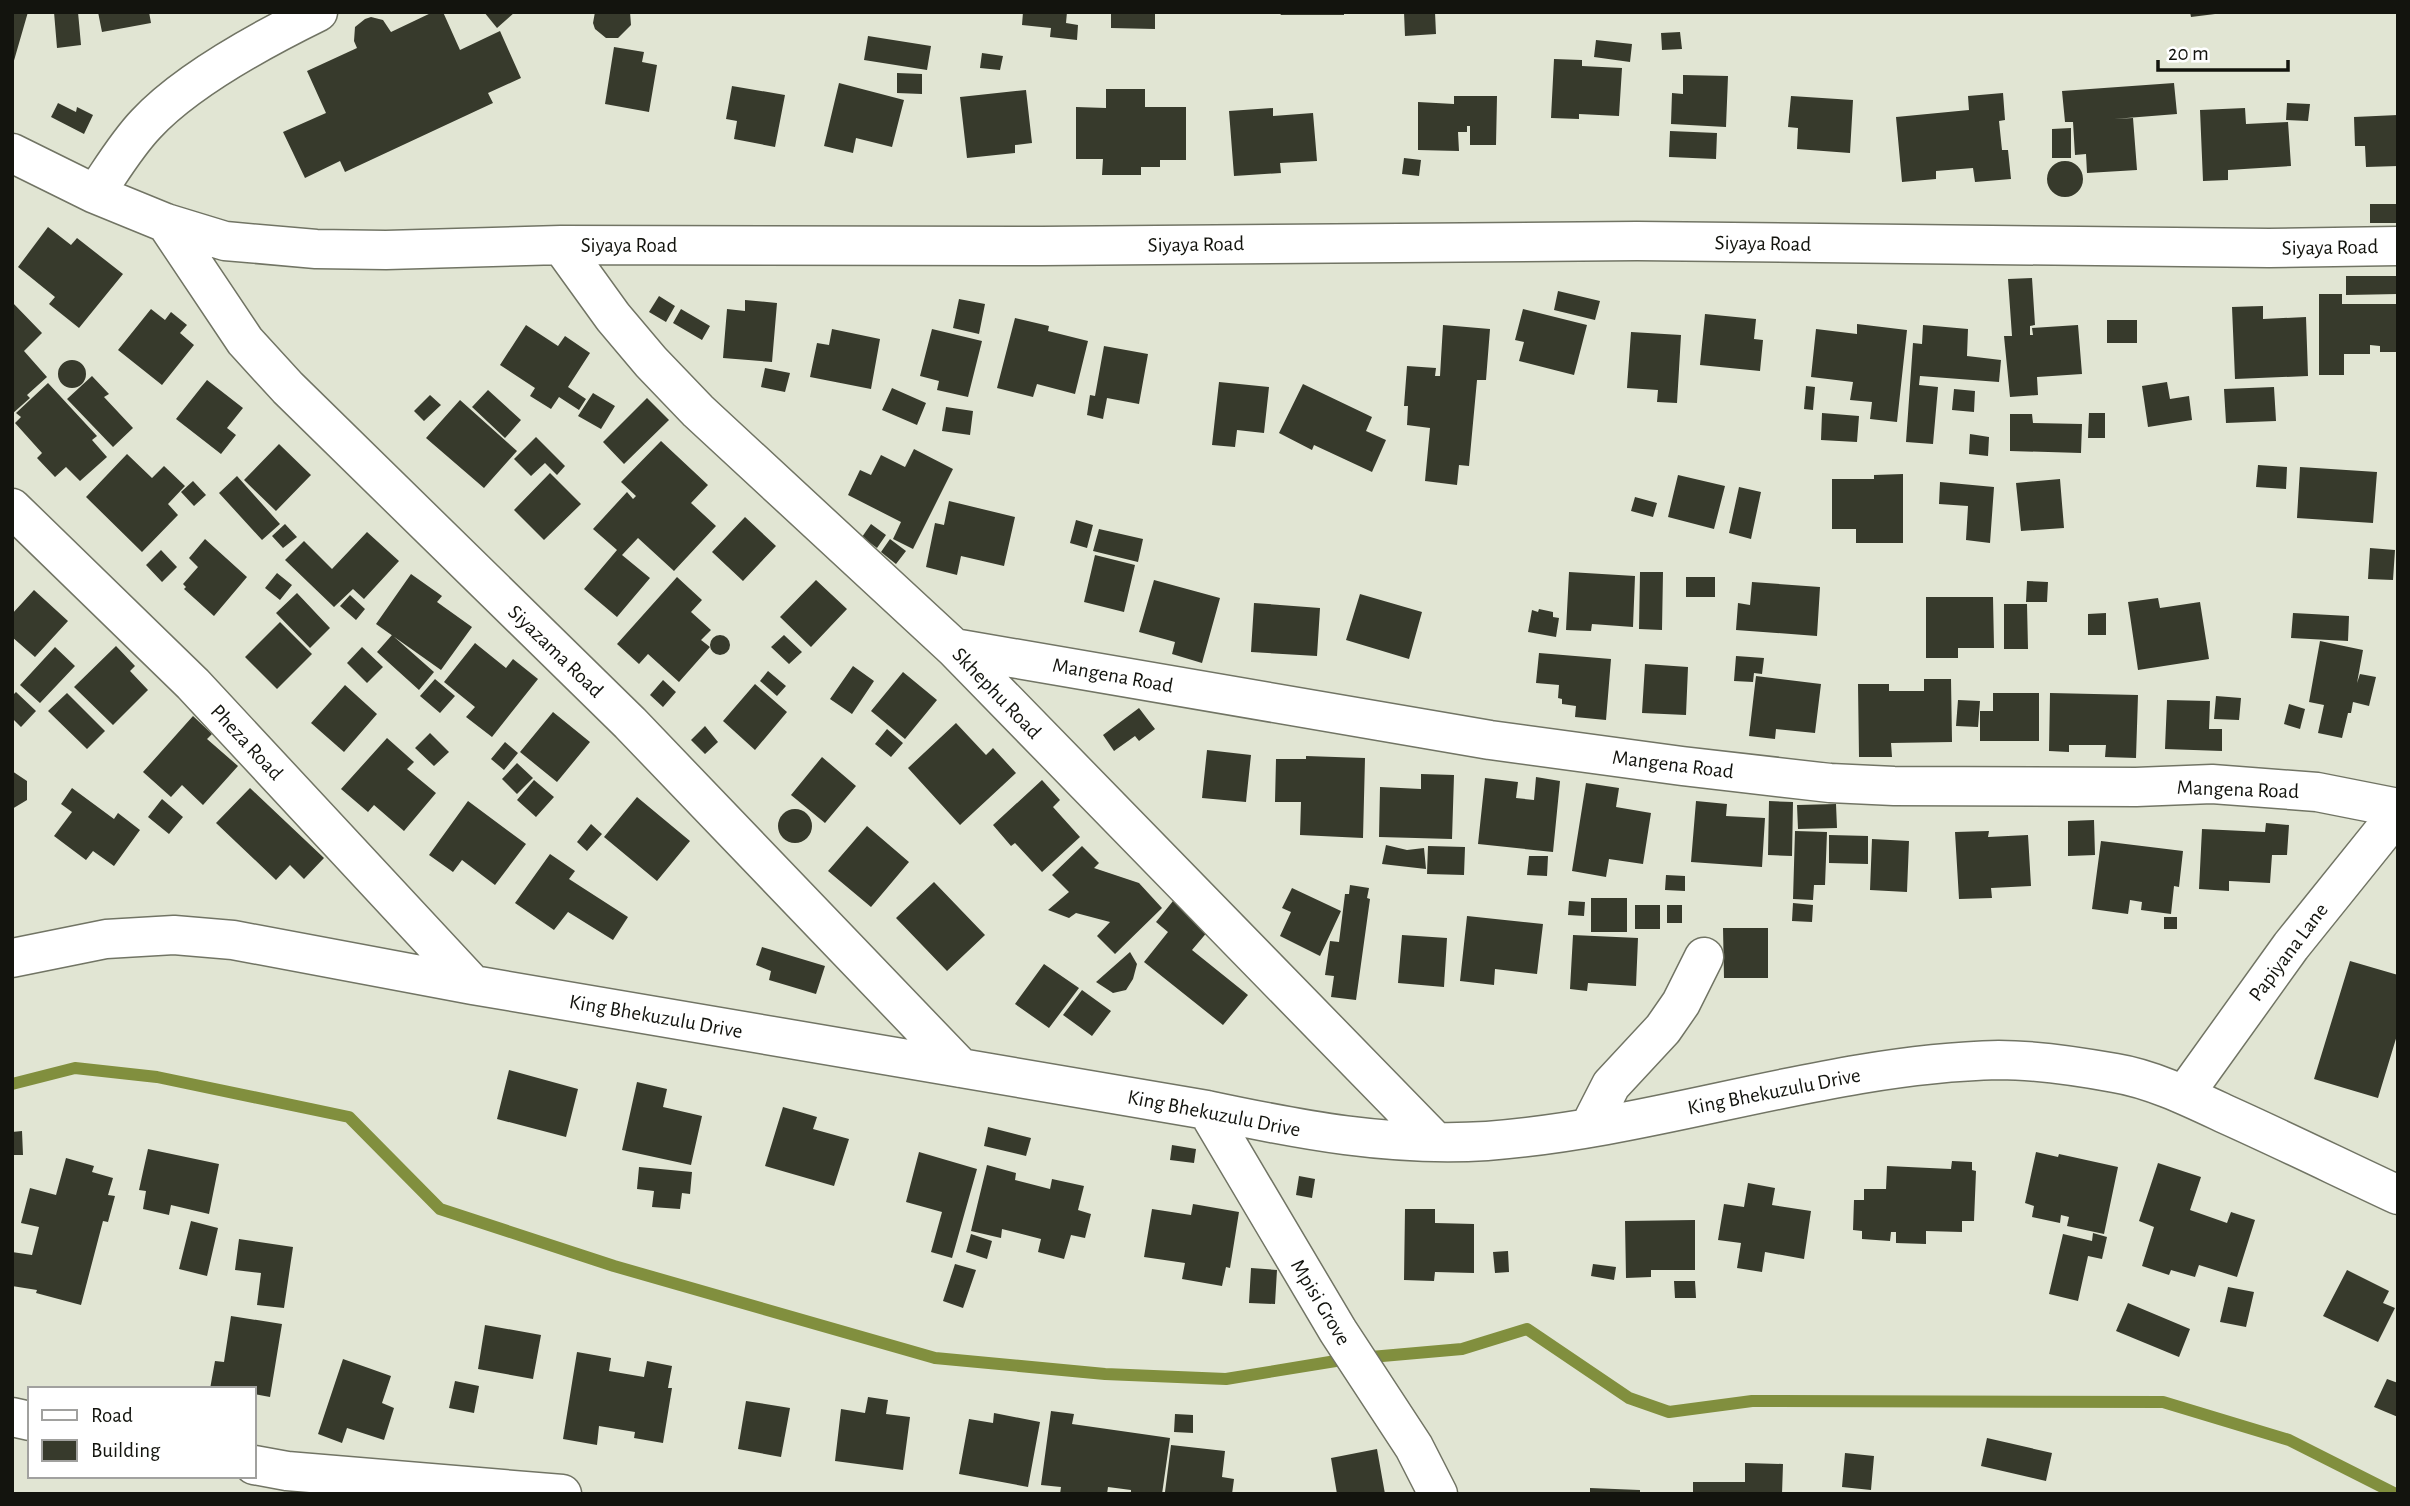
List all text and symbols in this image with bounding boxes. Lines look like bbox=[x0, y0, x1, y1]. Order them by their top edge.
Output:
scale bar bbox=[2158, 28, 2288, 72]
text: 20 m bbox=[2168, 43, 2209, 64]
street label: Siyaya Road bbox=[1715, 232, 1812, 255]
street label: Siyaya Road bbox=[1148, 233, 1245, 256]
street label: Siyaya Road bbox=[581, 235, 677, 256]
street label: Siyaya Road bbox=[2282, 236, 2379, 259]
street label: Siyazama Road bbox=[504, 601, 607, 702]
street label: Skhephu Road bbox=[948, 644, 1045, 743]
street label: Mangena Road bbox=[1051, 655, 1175, 696]
street label: Pheza Road bbox=[207, 700, 287, 784]
street label: Mangena Road bbox=[1611, 747, 1735, 782]
street label: Mangena Road bbox=[2176, 777, 2300, 802]
street label: Papiyana Lane bbox=[2245, 899, 2332, 1005]
street label: King Bhekuzulu Drive bbox=[568, 991, 744, 1042]
street label: King Bhekuzulu Drive bbox=[1686, 1064, 1862, 1119]
street label: King Bhekuzulu Drive bbox=[1126, 1086, 1302, 1141]
street label: Mpisi Grove bbox=[1287, 1256, 1354, 1349]
legend bbox=[28, 1387, 256, 1478]
text: Road bbox=[91, 1405, 133, 1426]
text: Building bbox=[91, 1440, 161, 1461]

